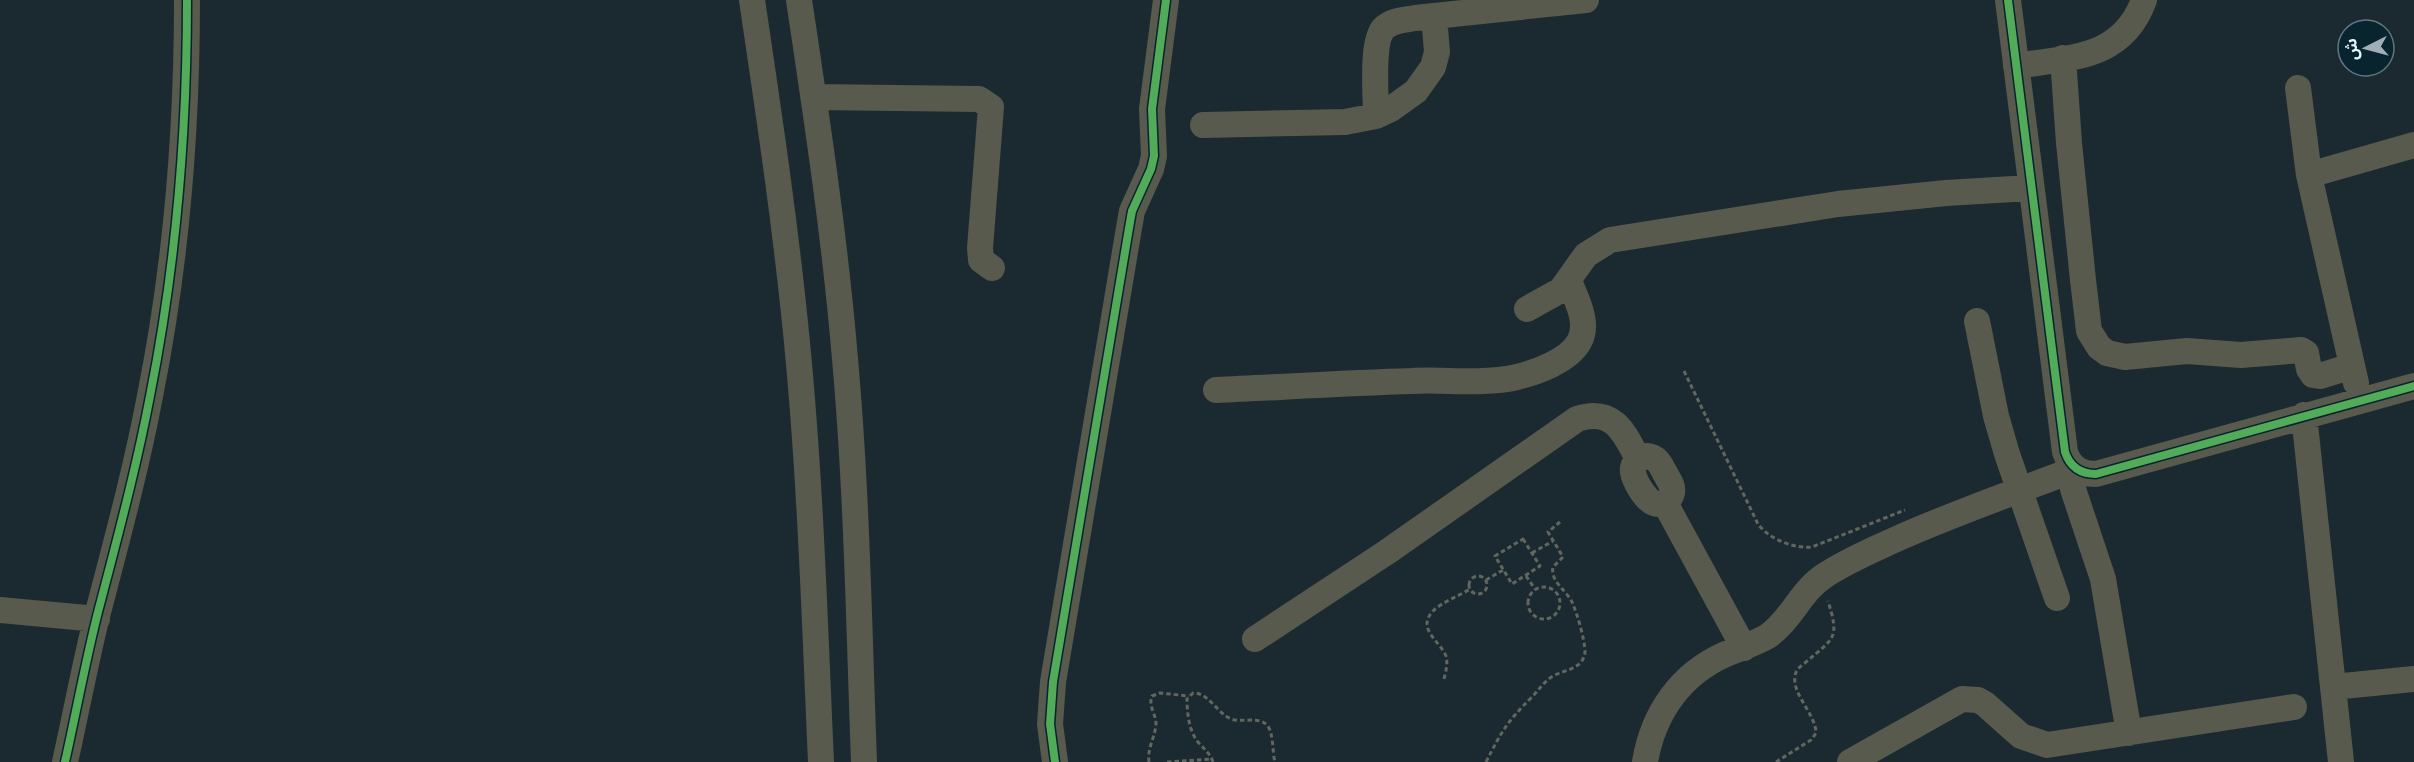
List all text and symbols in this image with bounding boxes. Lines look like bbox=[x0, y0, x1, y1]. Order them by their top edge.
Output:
north arrow bbox=[2336, 18, 2396, 78]
text: ش bbox=[2340, 38, 2362, 62]

